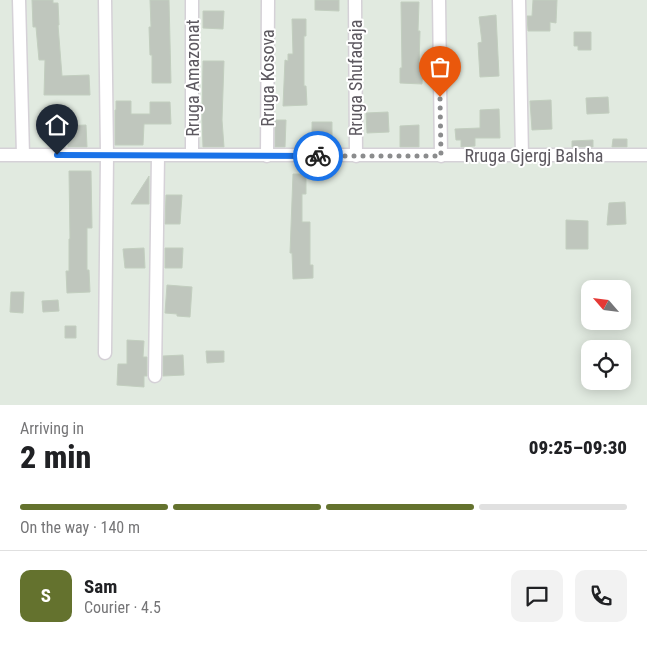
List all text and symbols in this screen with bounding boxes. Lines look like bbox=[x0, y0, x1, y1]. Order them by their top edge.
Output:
street label: Rruga Amazonat bbox=[182, 19, 203, 137]
street label: Rruga Shufadaja bbox=[345, 20, 366, 136]
street label: Rruga Kosova bbox=[257, 29, 278, 127]
pin bbox=[419, 46, 461, 97]
icon: bag bbox=[426, 53, 454, 81]
pin bbox=[36, 104, 78, 155]
icon: home bbox=[43, 111, 71, 139]
courier bbox=[293, 131, 343, 181]
icon: bike bbox=[304, 142, 332, 170]
street label: Rruga Gjergj Balsha bbox=[465, 145, 603, 166]
north arrow bbox=[581, 280, 631, 330]
map controls bbox=[581, 280, 631, 390]
button: locate bbox=[581, 340, 631, 390]
text: Arriving in bbox=[20, 419, 84, 438]
text: 09:25–09:30 bbox=[529, 436, 627, 459]
text: 2 min bbox=[20, 438, 91, 476]
text: On the way · 140 m bbox=[20, 518, 140, 537]
button: chat bbox=[511, 570, 563, 622]
button: phone bbox=[575, 570, 627, 622]
text: Sam bbox=[84, 575, 117, 598]
text: S bbox=[41, 584, 51, 607]
text: Courier · 4.5 bbox=[84, 598, 161, 617]

